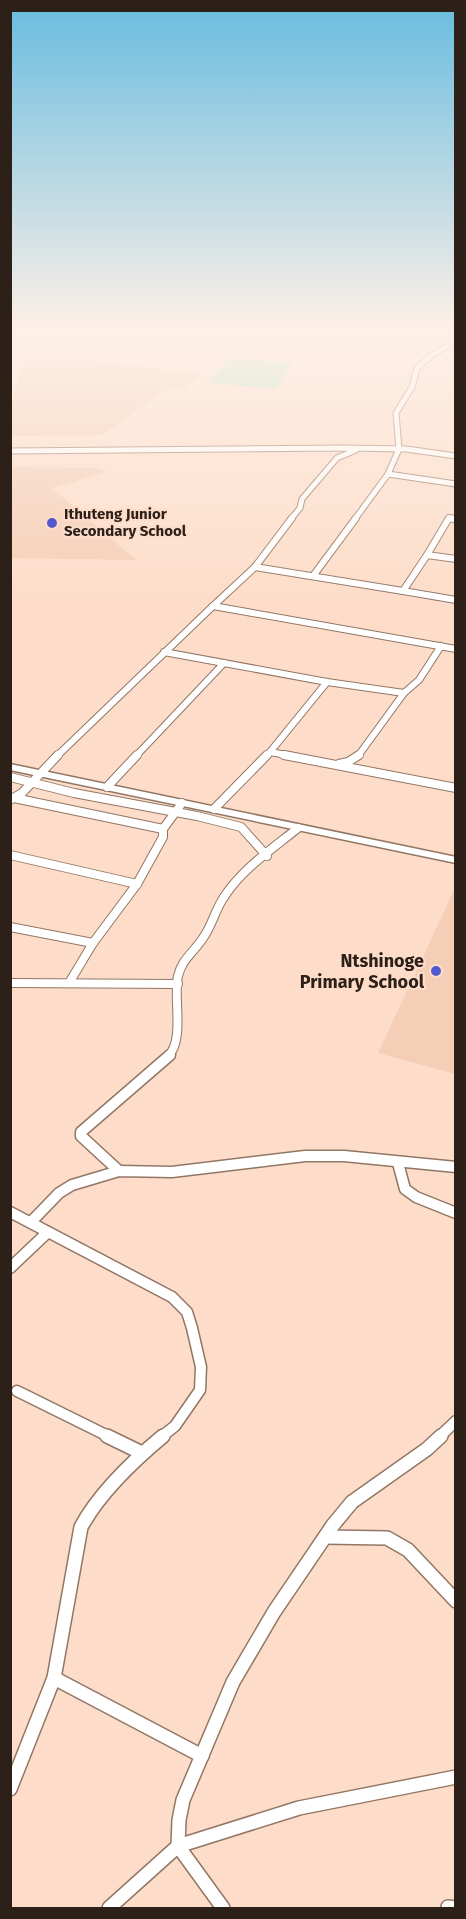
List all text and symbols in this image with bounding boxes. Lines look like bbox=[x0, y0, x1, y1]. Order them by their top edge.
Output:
place label: Ithuteng Junior Secondary School bbox=[64, 505, 187, 540]
marker: Ithuteng Junior Secondary School bbox=[45, 516, 59, 530]
place label: Ntshinoge Primary School bbox=[300, 950, 425, 993]
marker: Ntshinoge Primary School bbox=[429, 964, 443, 978]

